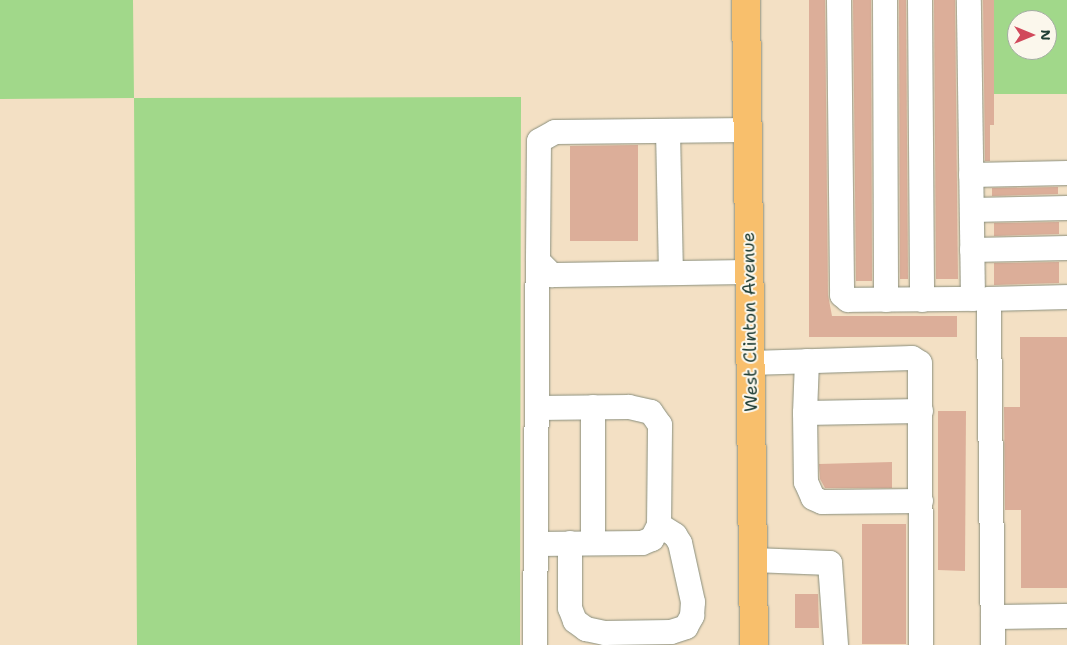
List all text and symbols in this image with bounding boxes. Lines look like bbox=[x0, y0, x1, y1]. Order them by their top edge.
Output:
north arrow bbox=[1007, 10, 1057, 60]
text: N bbox=[1037, 29, 1055, 41]
street label: West Clinton Avenue bbox=[738, 232, 762, 412]

